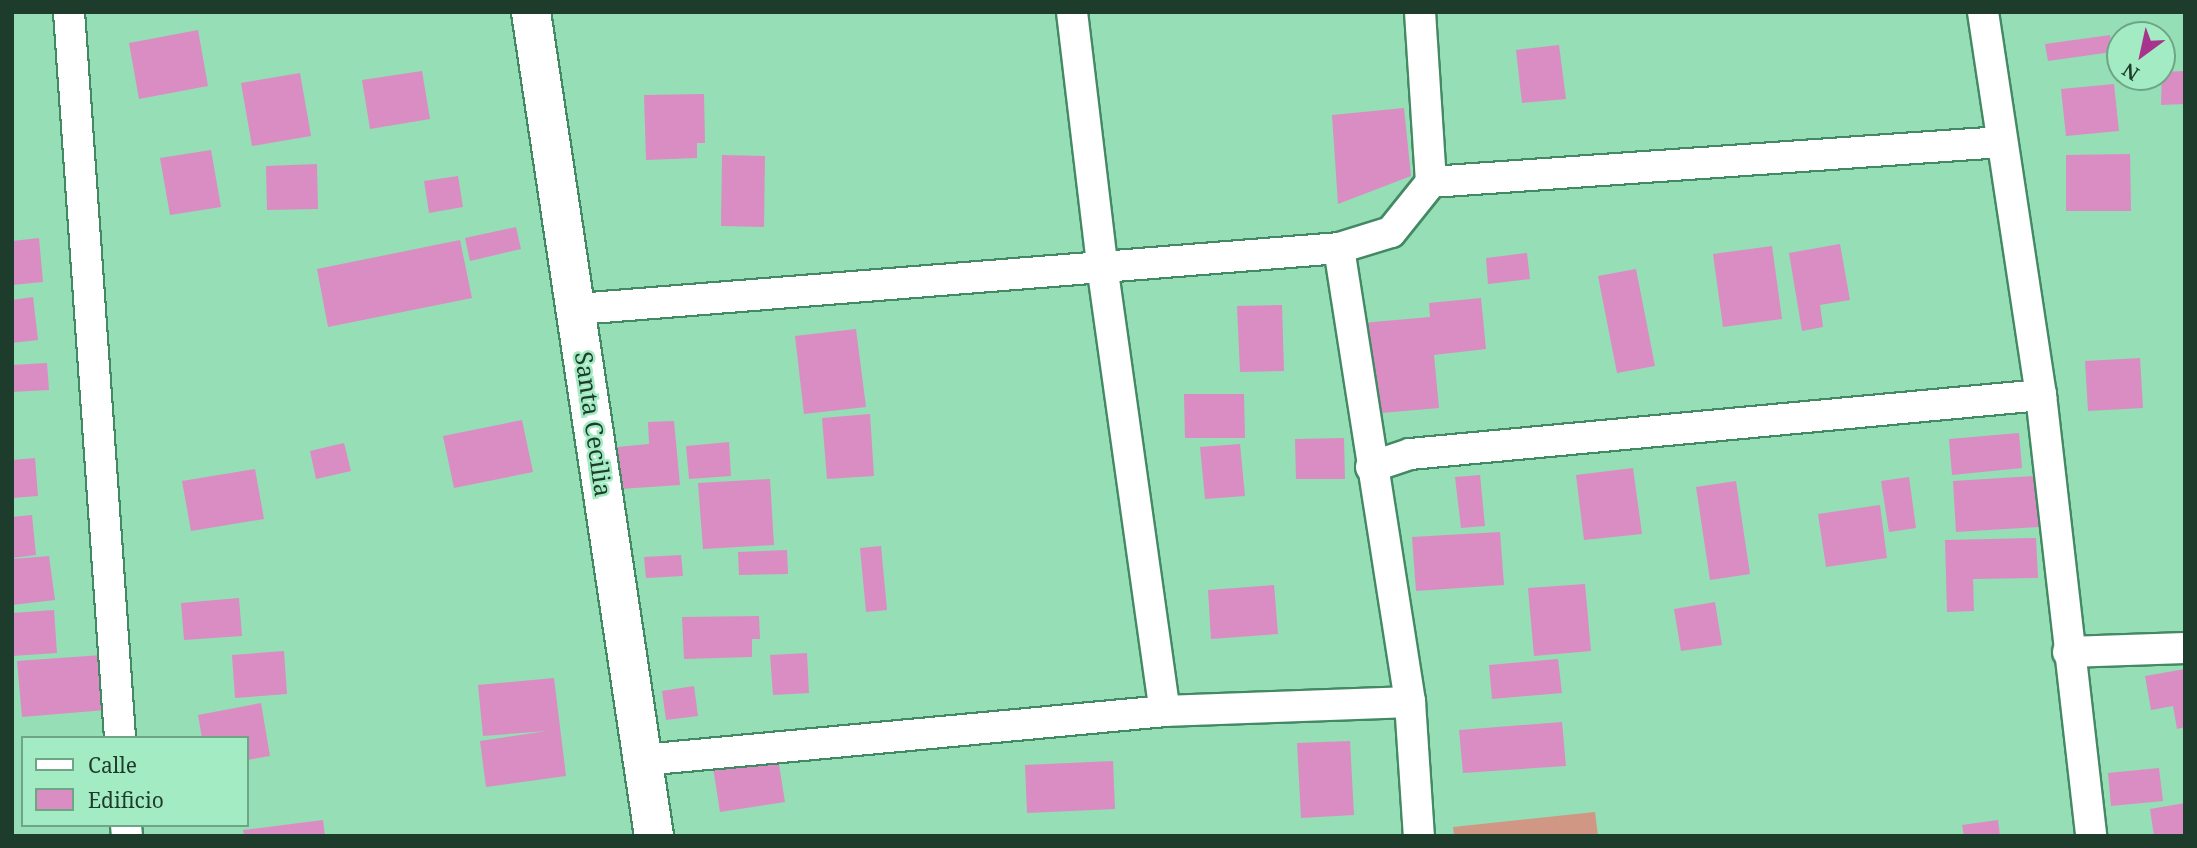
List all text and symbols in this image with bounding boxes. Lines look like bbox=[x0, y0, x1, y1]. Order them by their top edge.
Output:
north arrow bbox=[2106, 21, 2176, 91]
text: N bbox=[2117, 57, 2144, 87]
street label: Santa Cecilia bbox=[570, 350, 618, 498]
legend bbox=[21, 736, 248, 827]
text: Calle bbox=[88, 751, 137, 779]
text: Edificio bbox=[88, 786, 164, 814]

